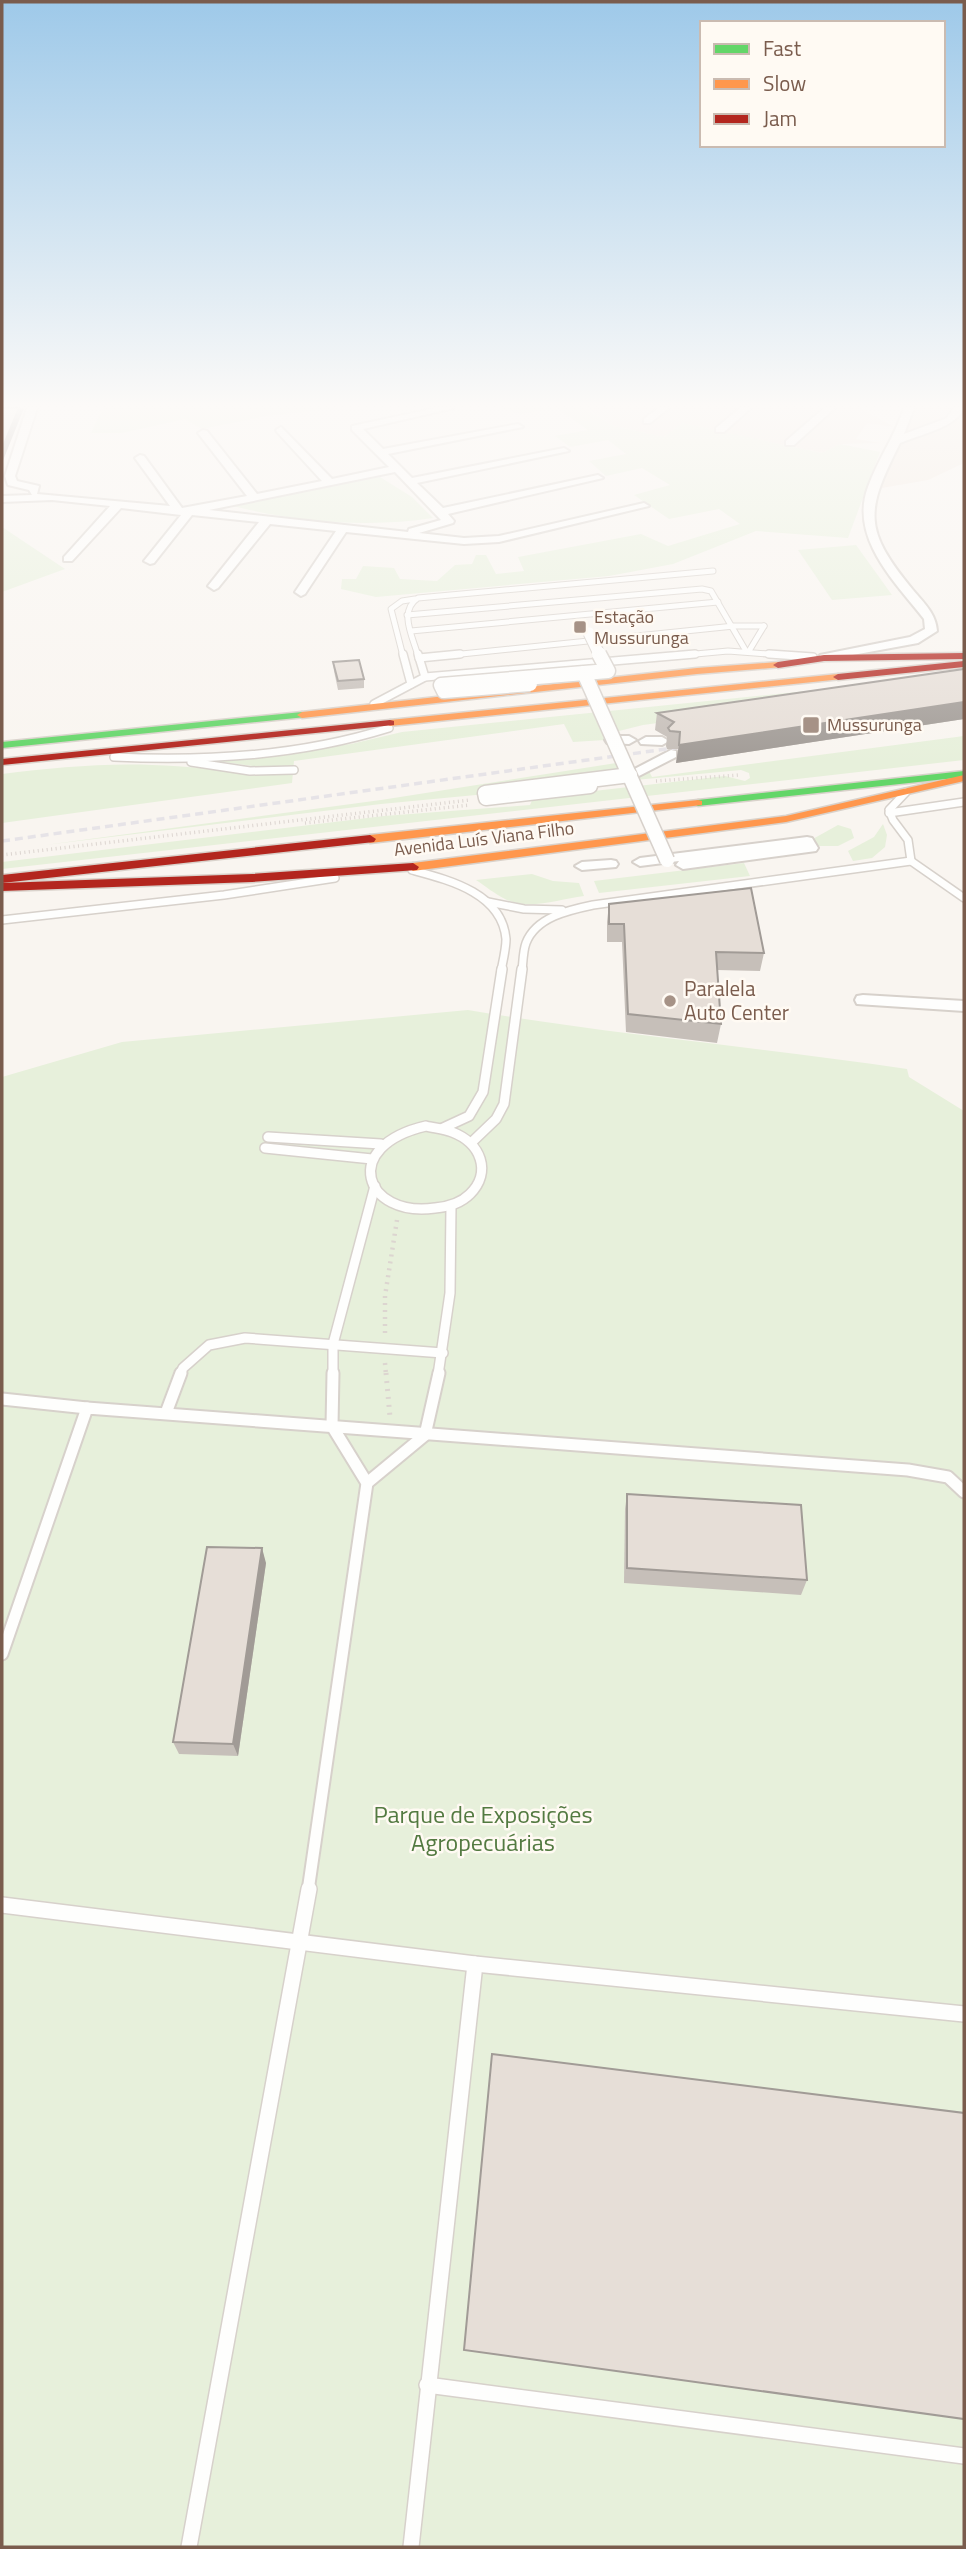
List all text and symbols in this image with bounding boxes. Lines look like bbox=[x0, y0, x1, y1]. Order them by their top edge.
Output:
legend bbox=[700, 21, 945, 147]
text: Fast bbox=[763, 32, 802, 64]
text: Slow bbox=[763, 67, 806, 99]
text: Jam bbox=[763, 102, 797, 134]
place label: Estação Mussurunga bbox=[594, 603, 689, 651]
marker: Estação Mussurunga bbox=[572, 619, 588, 635]
place label: Mussurunga bbox=[827, 711, 922, 738]
marker: Mussurunga bbox=[801, 715, 821, 735]
street label: Avenida Luís Viana Filho bbox=[392, 814, 576, 863]
place label: Paralela Auto Center bbox=[684, 972, 789, 1028]
marker: Paralela Auto Center bbox=[662, 993, 678, 1009]
park label: Parque de Exposições Agropecuárias bbox=[373, 1796, 593, 1860]

